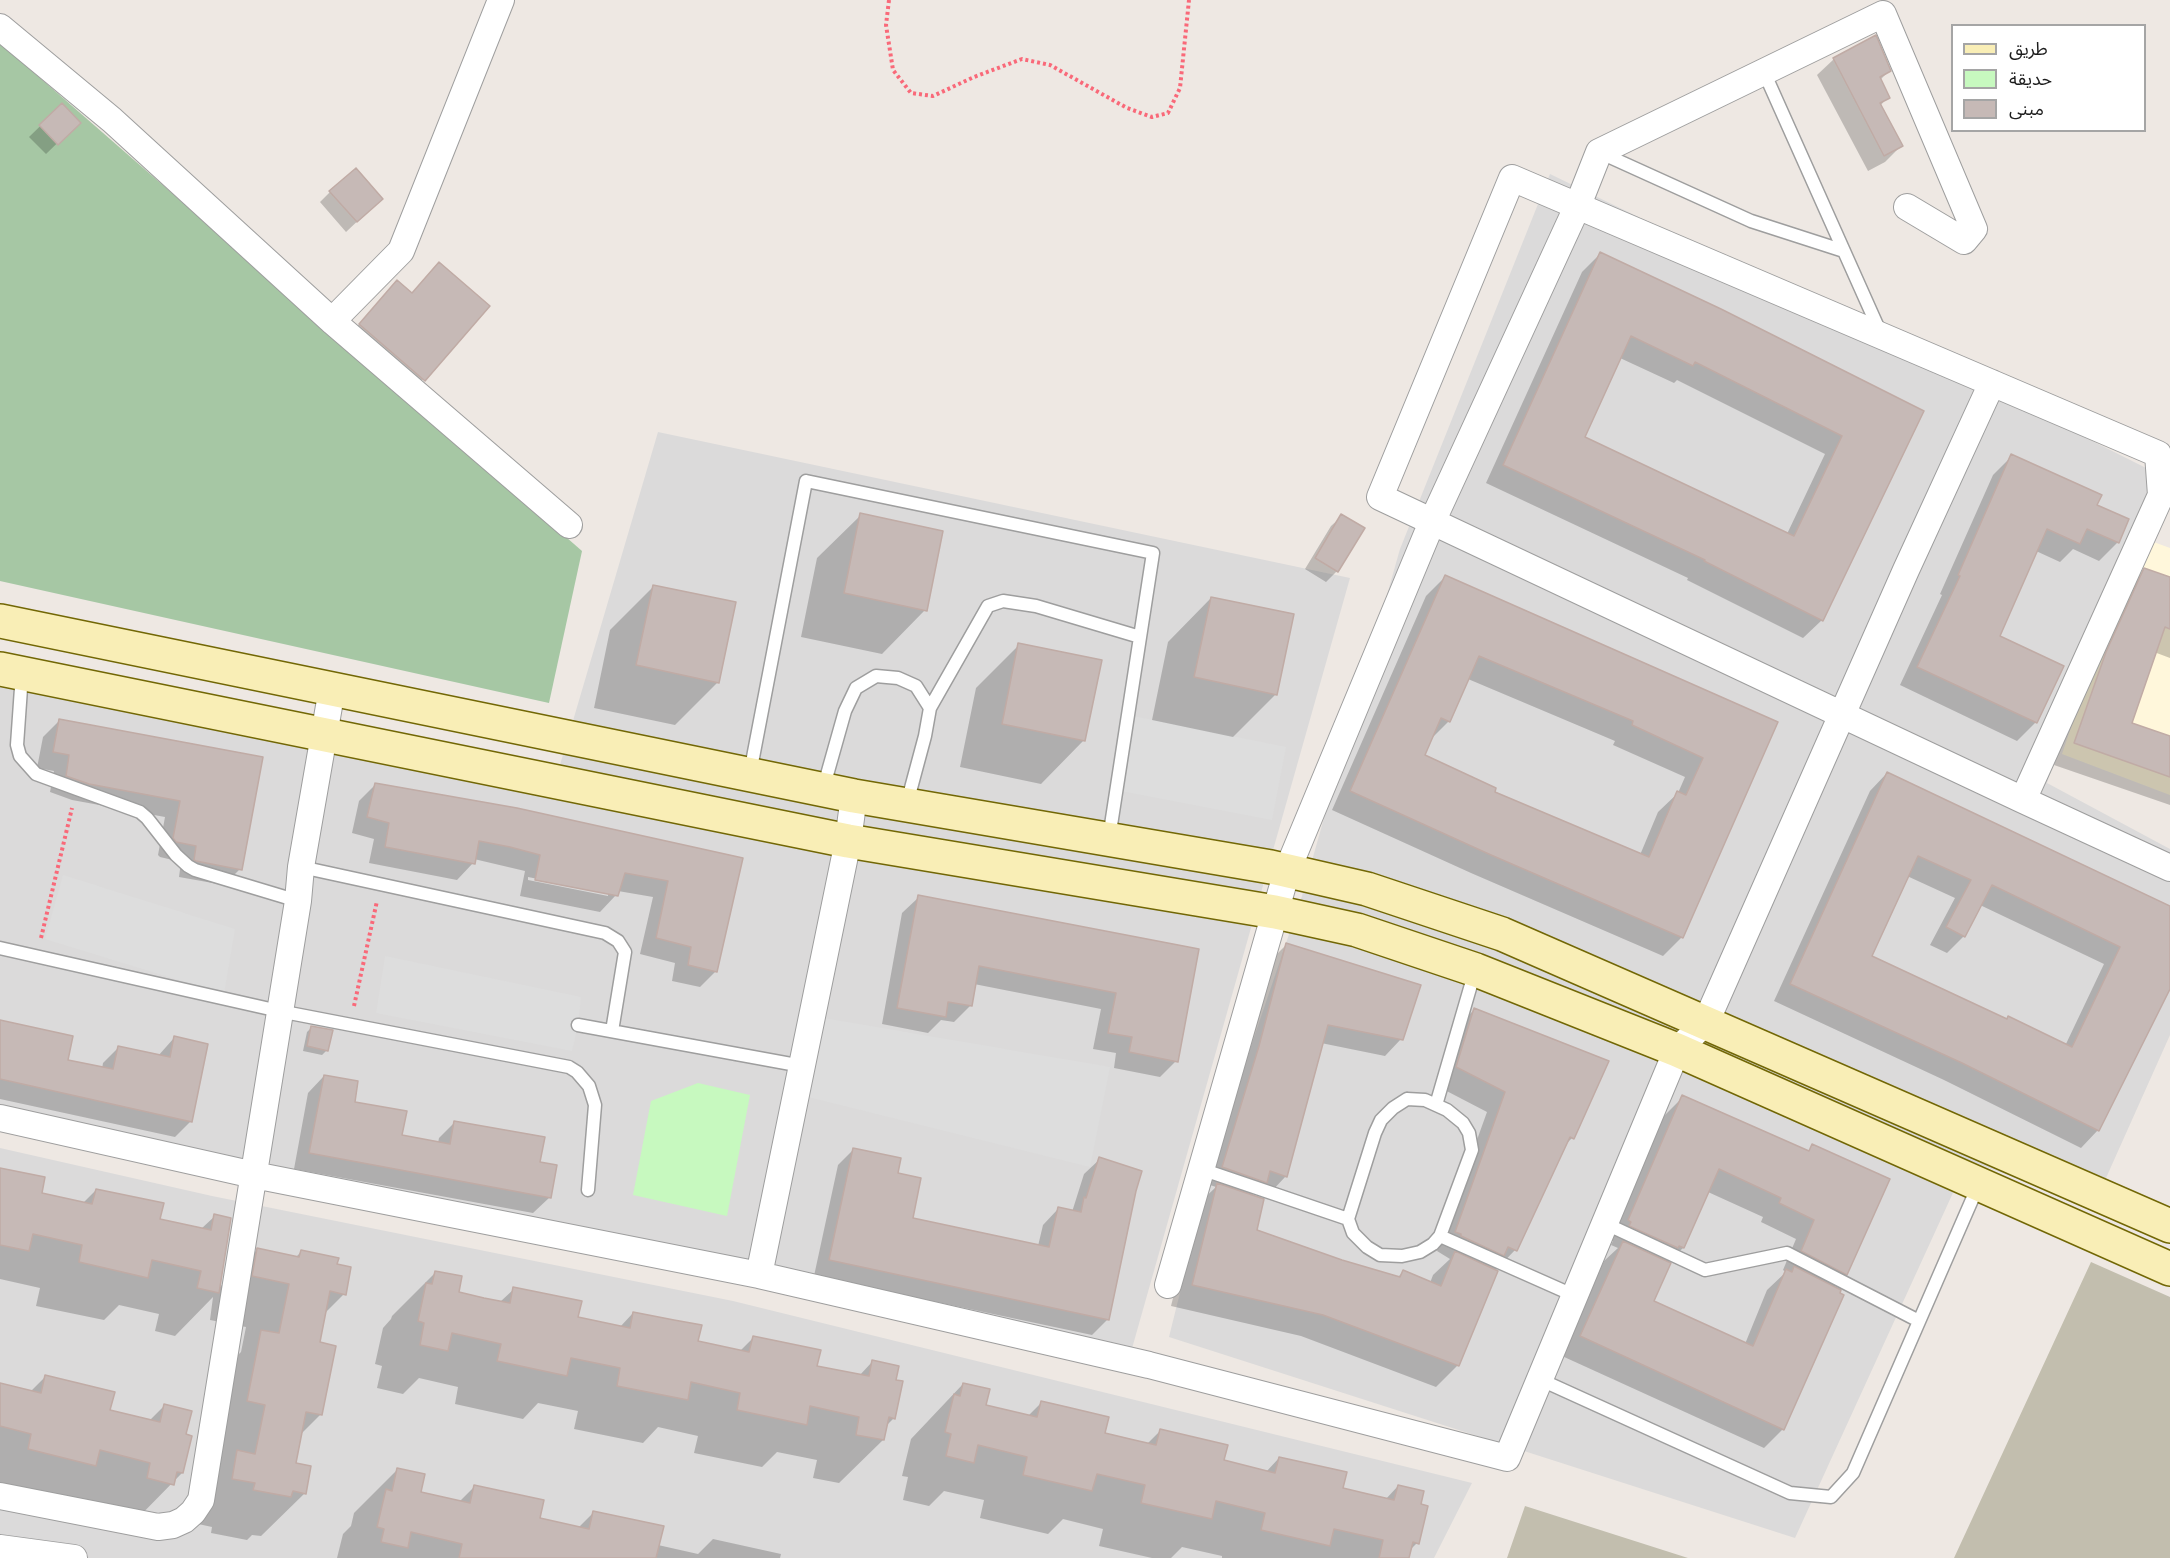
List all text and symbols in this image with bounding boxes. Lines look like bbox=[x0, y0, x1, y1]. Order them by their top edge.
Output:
legend bbox=[1951, 24, 2146, 132]
text: طريق bbox=[2009, 38, 2048, 60]
text: حديقة bbox=[2009, 68, 2052, 90]
text: مبنى bbox=[2009, 98, 2044, 120]

